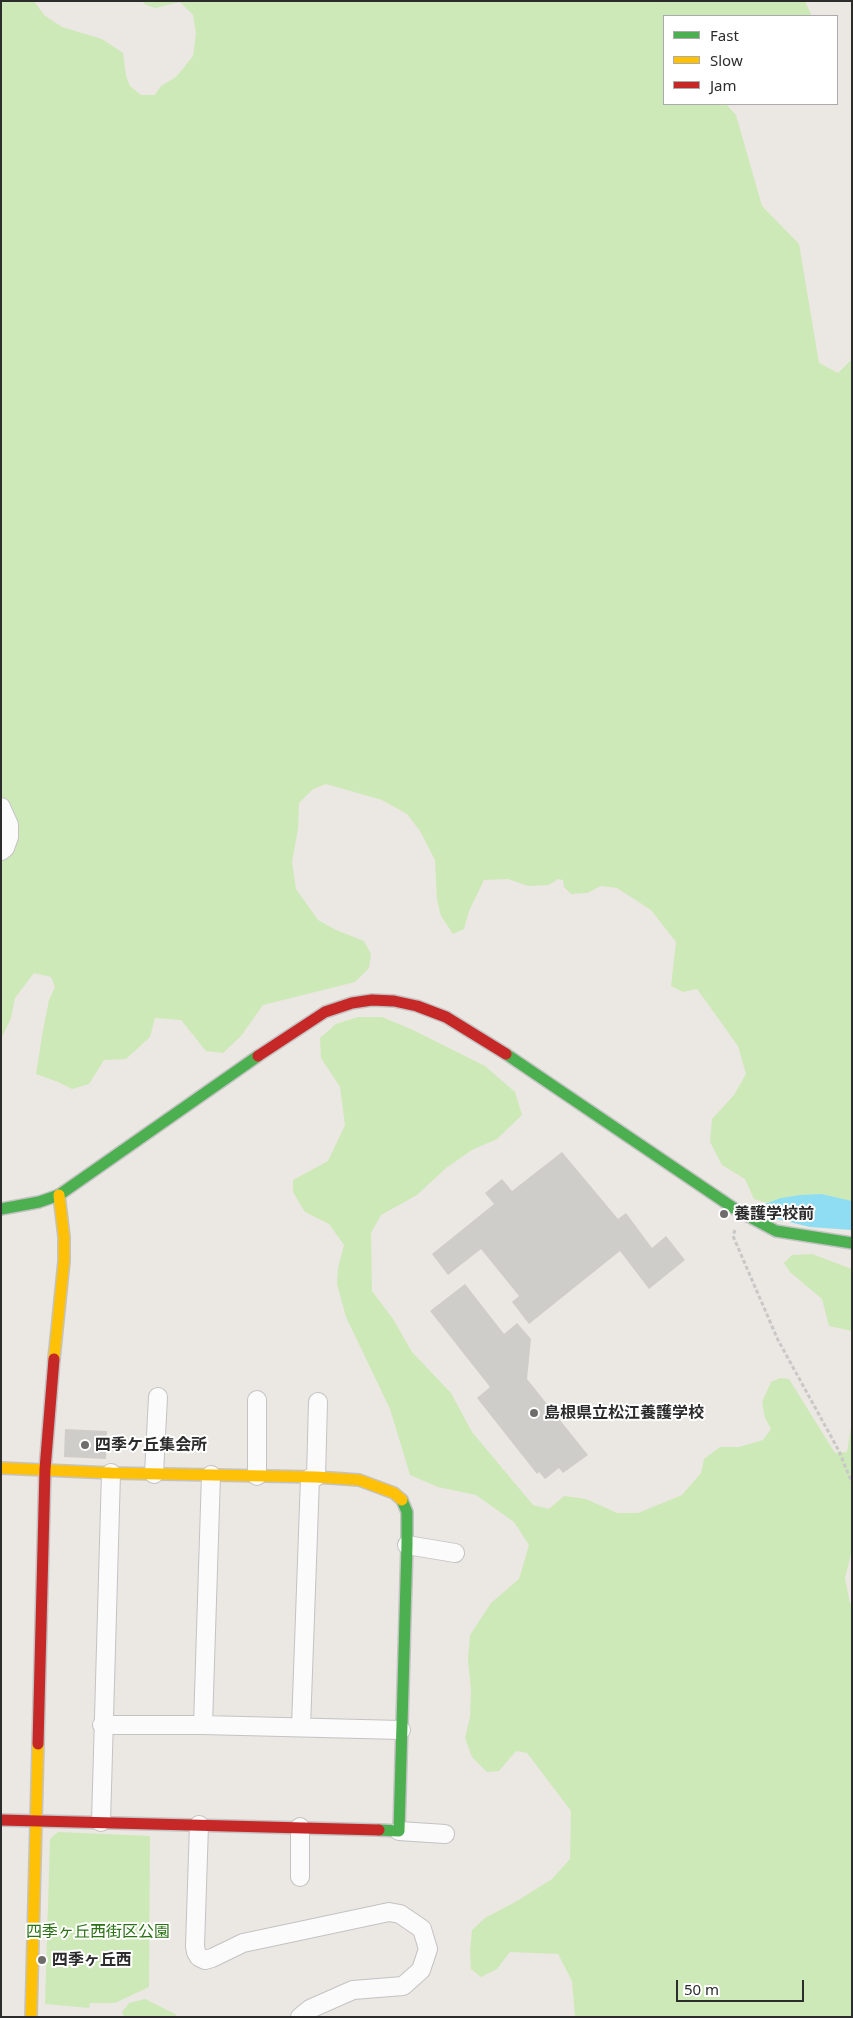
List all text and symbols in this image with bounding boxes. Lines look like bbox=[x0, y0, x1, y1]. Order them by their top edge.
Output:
legend bbox=[663, 15, 838, 105]
text: Fast bbox=[710, 25, 739, 45]
text: Slow bbox=[710, 50, 743, 70]
text: Jam bbox=[710, 75, 737, 95]
place label: 養護学校前 bbox=[734, 1204, 814, 1224]
marker: 養護学校前 bbox=[718, 1208, 730, 1220]
place label: 島根県立松江養護学校 bbox=[544, 1403, 704, 1423]
marker: 島根県立松江養護学校 bbox=[528, 1407, 540, 1419]
place label: 四季ケ丘集会所 bbox=[95, 1435, 207, 1455]
marker: 四季ケ丘集会所 bbox=[79, 1439, 91, 1451]
park label: 四季ヶ丘西街区公園 bbox=[26, 1922, 170, 1942]
place label: 四季ヶ丘西 bbox=[52, 1950, 132, 1970]
marker: 四季ヶ丘西 bbox=[36, 1954, 48, 1966]
scale bar bbox=[678, 1970, 806, 2002]
text: 50 m bbox=[684, 1979, 719, 1999]

